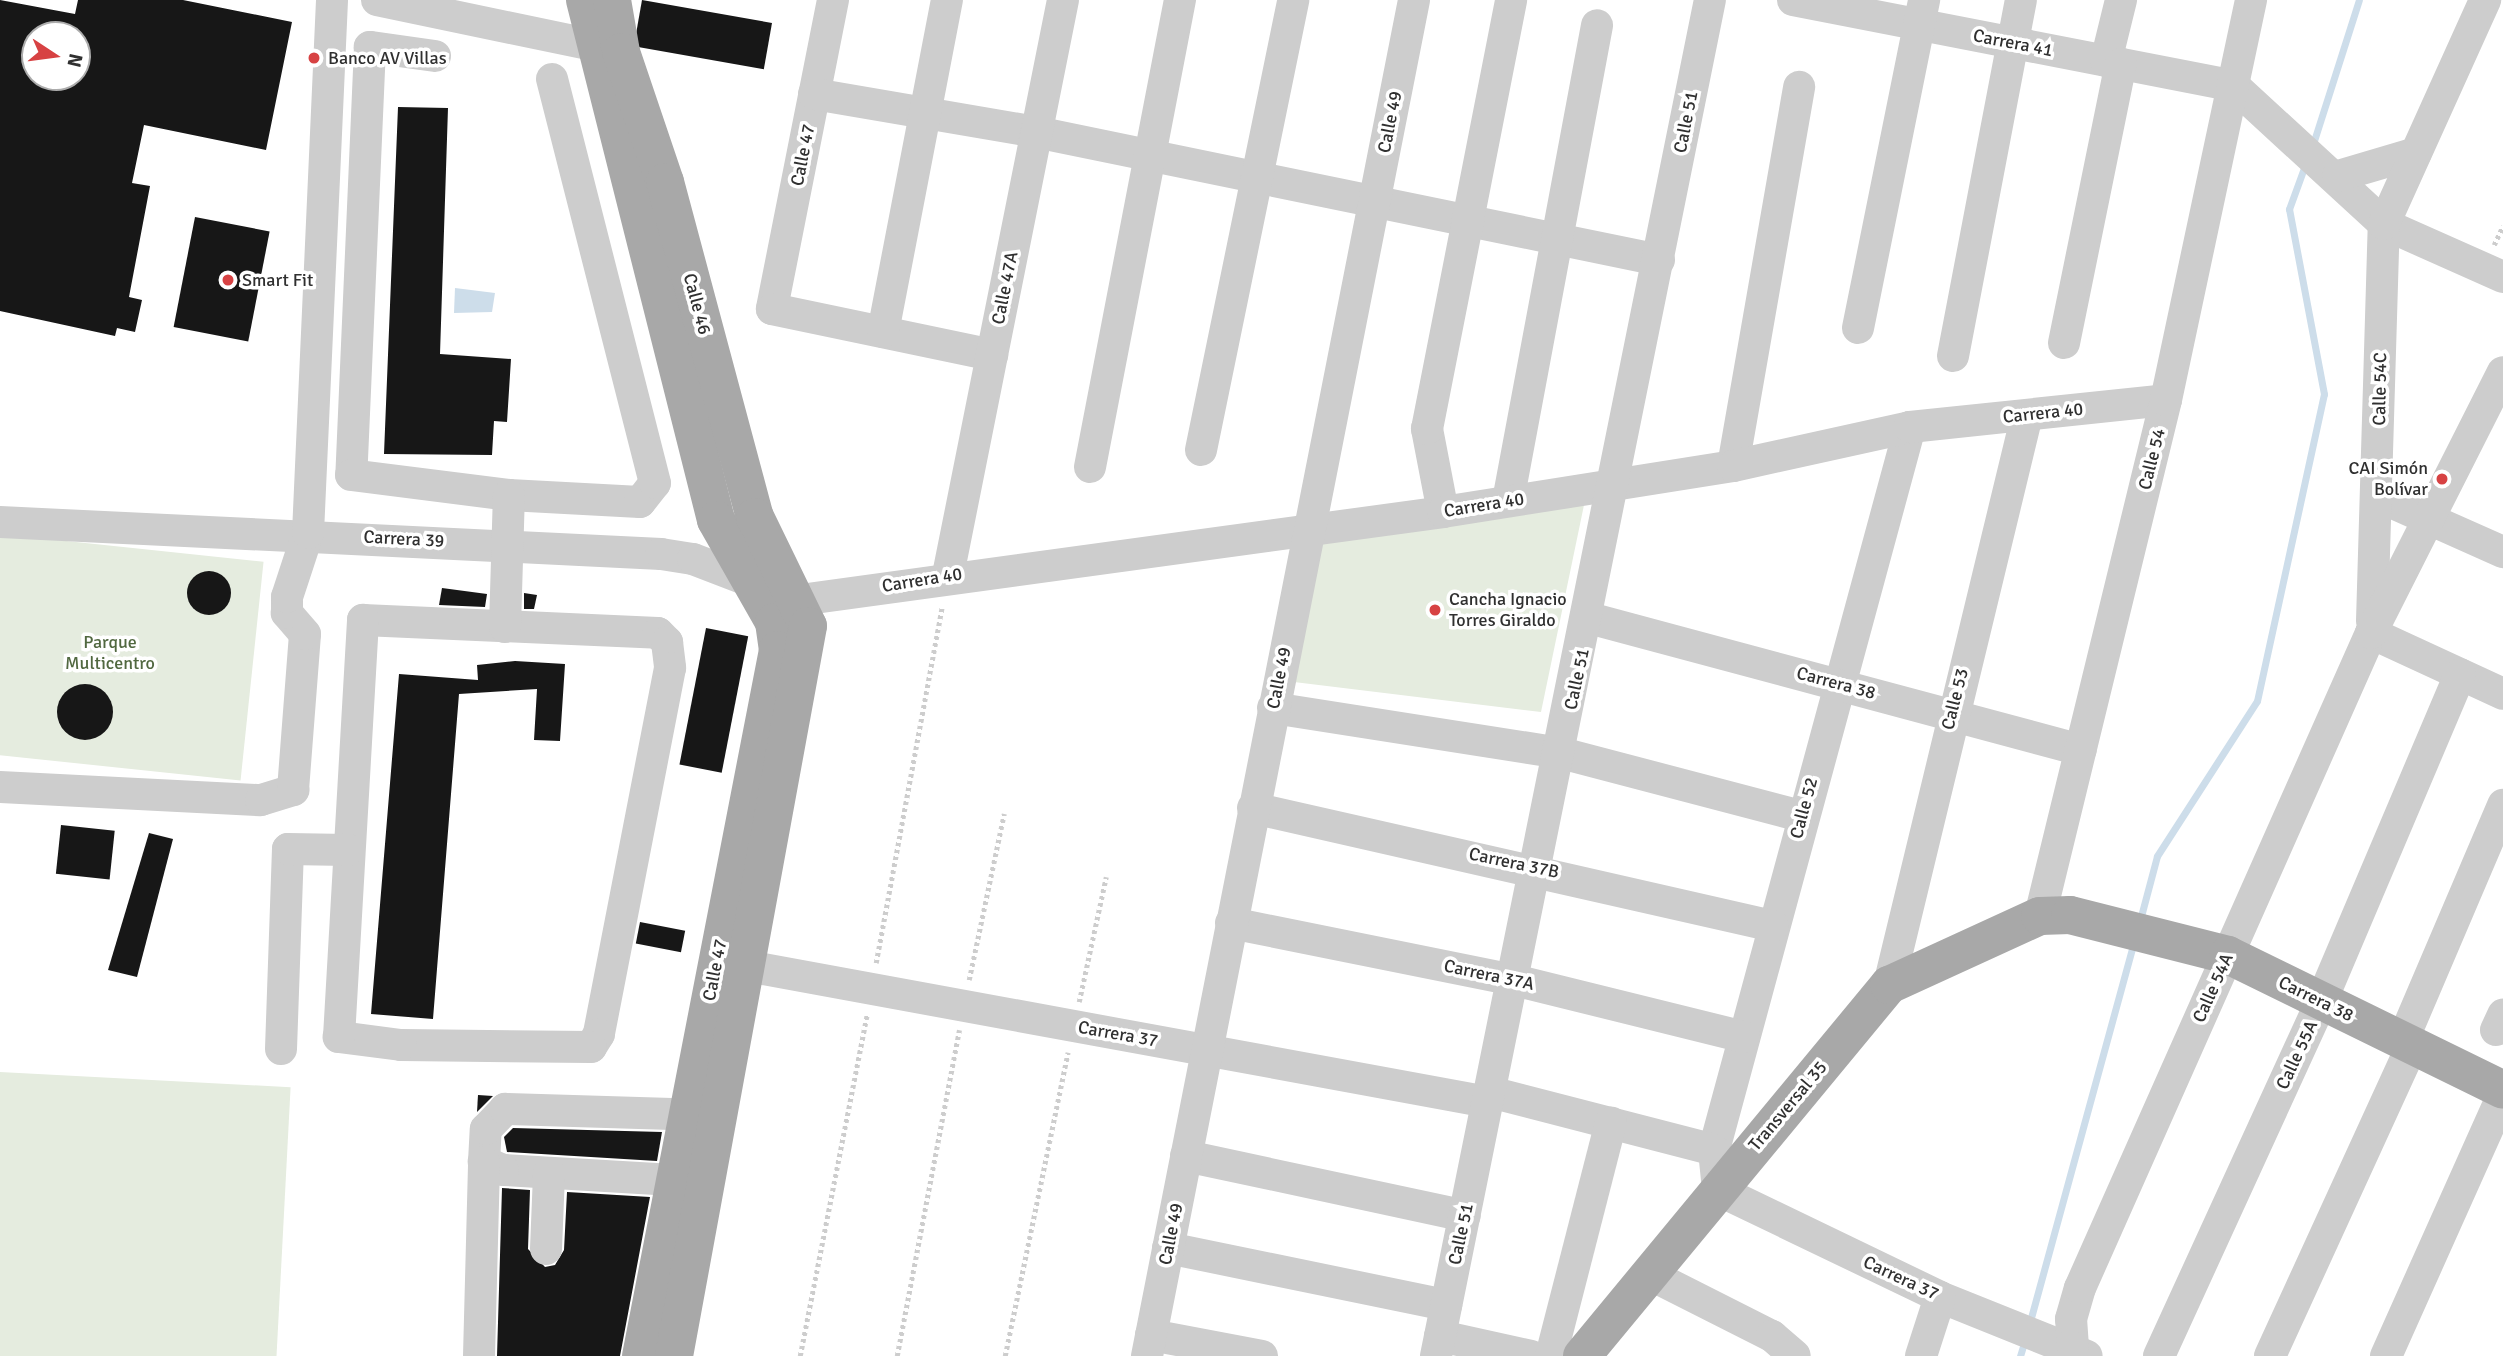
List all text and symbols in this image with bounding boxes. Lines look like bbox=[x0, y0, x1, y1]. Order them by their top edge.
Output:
north arrow bbox=[21, 21, 91, 91]
street label: Carrera 41 bbox=[1971, 25, 2055, 61]
place label: Banco AV Villas bbox=[328, 47, 447, 69]
marker: Banco AV Villas bbox=[306, 50, 322, 66]
text: N bbox=[61, 51, 88, 69]
street label: Calle 49 bbox=[1373, 89, 1407, 155]
street label: Calle 51 bbox=[1669, 89, 1703, 155]
street label: Calle 47 bbox=[786, 122, 820, 188]
street label: Calle 47A bbox=[987, 250, 1023, 326]
place label: Smart Fit bbox=[242, 269, 313, 291]
street label: Calle 46 bbox=[678, 271, 716, 337]
marker: Smart Fit bbox=[220, 272, 236, 288]
street label: Calle 54C bbox=[2369, 352, 2391, 426]
street label: Carrera 40 bbox=[2002, 398, 2084, 428]
street label: Calle 54 bbox=[2134, 426, 2170, 492]
place label: CAI Simón Bolívar bbox=[2348, 458, 2428, 500]
marker: CAI Simón Bolívar bbox=[2434, 471, 2450, 487]
street label: Carrera 40 bbox=[1442, 488, 1526, 522]
street label: Carrera 39 bbox=[363, 526, 445, 552]
street label: Carrera 40 bbox=[880, 563, 964, 597]
place label: Cancha Ignacio Torres Giraldo bbox=[1449, 589, 1567, 632]
marker: Cancha Ignacio Torres Giraldo bbox=[1427, 602, 1443, 618]
park label: Parque Multicentro bbox=[65, 632, 155, 674]
street label: Calle 49 bbox=[1262, 645, 1296, 711]
street label: Calle 51 bbox=[1560, 646, 1594, 712]
street label: Carrera 38 bbox=[1794, 662, 1878, 704]
street label: Calle 53 bbox=[1937, 666, 1973, 732]
street label: Calle 52 bbox=[1785, 775, 1823, 841]
street label: Carrera 37B bbox=[1467, 843, 1561, 883]
street label: Calle 47 bbox=[698, 937, 732, 1003]
street label: Calle 54A bbox=[2188, 950, 2238, 1026]
street label: Carrera 37A bbox=[1442, 955, 1536, 995]
street label: Carrera 38 bbox=[2275, 972, 2357, 1026]
street label: Carrera 37 bbox=[1076, 1016, 1160, 1052]
street label: Calle 55A bbox=[2272, 1017, 2322, 1093]
street label: Transversal 35 bbox=[1744, 1057, 1832, 1155]
street label: Calle 49 bbox=[1154, 1201, 1188, 1267]
street label: Calle 51 bbox=[1444, 1201, 1478, 1267]
street label: Carrera 37 bbox=[1860, 1251, 1942, 1305]

